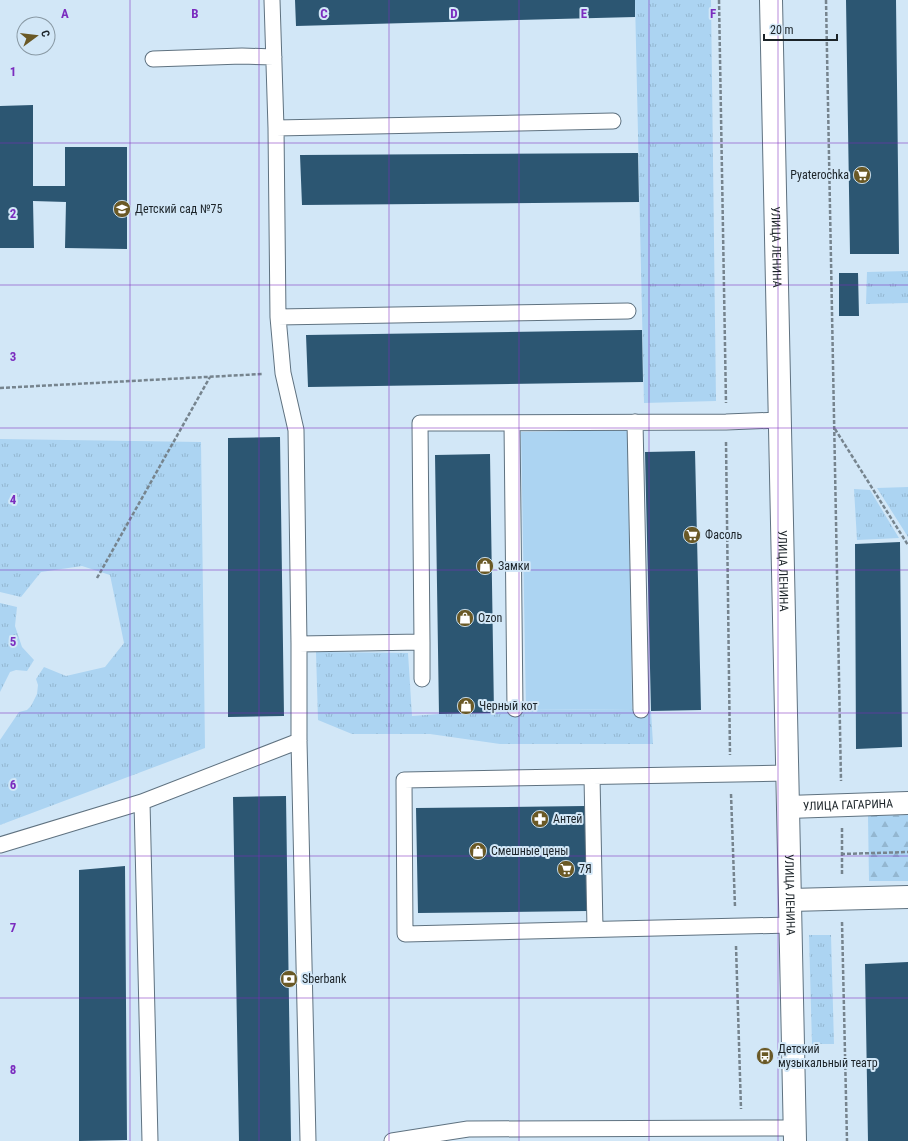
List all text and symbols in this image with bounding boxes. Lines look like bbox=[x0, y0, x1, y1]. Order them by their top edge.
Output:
text: A bbox=[61, 6, 69, 21]
text: B bbox=[191, 6, 199, 21]
text: C bbox=[320, 6, 328, 21]
text: D bbox=[450, 6, 458, 21]
text: E bbox=[581, 6, 588, 21]
text: F bbox=[710, 6, 716, 21]
north arrow bbox=[16, 16, 56, 56]
scale bar bbox=[764, 16, 837, 42]
text: 20 m bbox=[770, 23, 794, 37]
text: С bbox=[38, 29, 52, 38]
text: 1 bbox=[10, 64, 16, 79]
supermarket icon: Pyaterochka bbox=[852, 165, 872, 185]
place label: Pyaterochka bbox=[790, 168, 849, 182]
school or university icon: Детский сад №75 bbox=[112, 199, 132, 219]
place label: Детский сад №75 bbox=[135, 202, 222, 216]
text: 2 bbox=[10, 206, 17, 221]
street label: УЛИЦА ЛЕНИНА bbox=[768, 206, 784, 288]
text: 3 bbox=[10, 349, 16, 364]
text: 4 bbox=[10, 492, 17, 507]
supermarket icon: Фасоль bbox=[682, 525, 702, 545]
place label: Фасоль bbox=[705, 528, 742, 542]
street label: УЛИЦА ЛЕНИНА bbox=[775, 530, 791, 612]
shop icon: Замки bbox=[475, 556, 495, 576]
place label: Замки bbox=[498, 559, 530, 573]
shop icon: Ozon bbox=[455, 608, 475, 628]
place label: Ozon bbox=[478, 611, 502, 625]
text: 5 bbox=[10, 634, 17, 649]
shop icon: Черный кот bbox=[456, 696, 476, 716]
place label: Черный кот bbox=[479, 699, 538, 713]
text: 6 bbox=[10, 777, 17, 792]
street label: УЛИЦА ГАГАРИНА bbox=[803, 796, 893, 814]
pharmacy icon: Антей bbox=[530, 809, 550, 829]
place label: Антей bbox=[553, 812, 582, 826]
shop icon: Смешные цены bbox=[468, 841, 488, 861]
place label: Смешные цены bbox=[491, 844, 568, 858]
street label: УЛИЦА ЛЕНИНА bbox=[782, 854, 798, 936]
supermarket icon: 7Я bbox=[556, 859, 576, 879]
place label: 7Я bbox=[579, 862, 592, 876]
text: 7 bbox=[10, 920, 17, 935]
bank icon: Sberbank bbox=[279, 969, 299, 989]
place label: Sberbank bbox=[302, 972, 347, 986]
place label: Детский музыкальный театр bbox=[778, 1042, 878, 1070]
bus stop icon: Детский музыкальный театр bbox=[755, 1046, 775, 1066]
text: 8 bbox=[10, 1062, 16, 1077]

